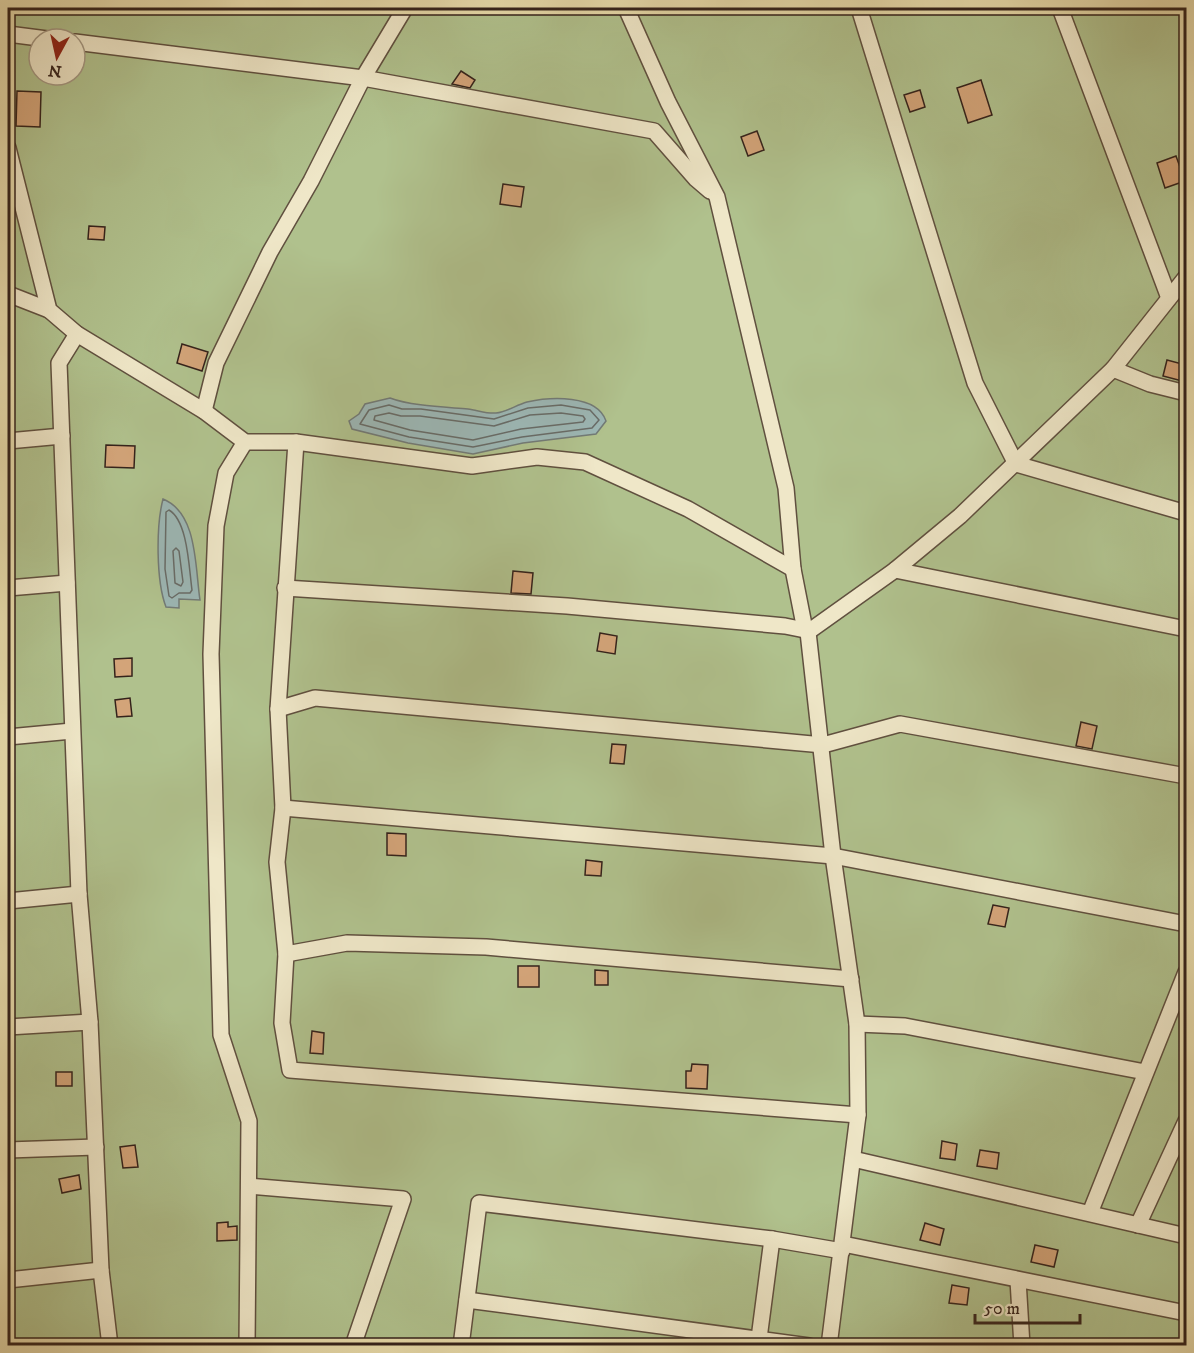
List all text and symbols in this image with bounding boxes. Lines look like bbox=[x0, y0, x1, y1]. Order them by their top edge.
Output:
north arrow bbox=[27, 27, 87, 87]
text: N bbox=[47, 60, 63, 82]
scale bar bbox=[975, 1287, 1080, 1325]
text: 50 m bbox=[984, 1298, 1020, 1320]

